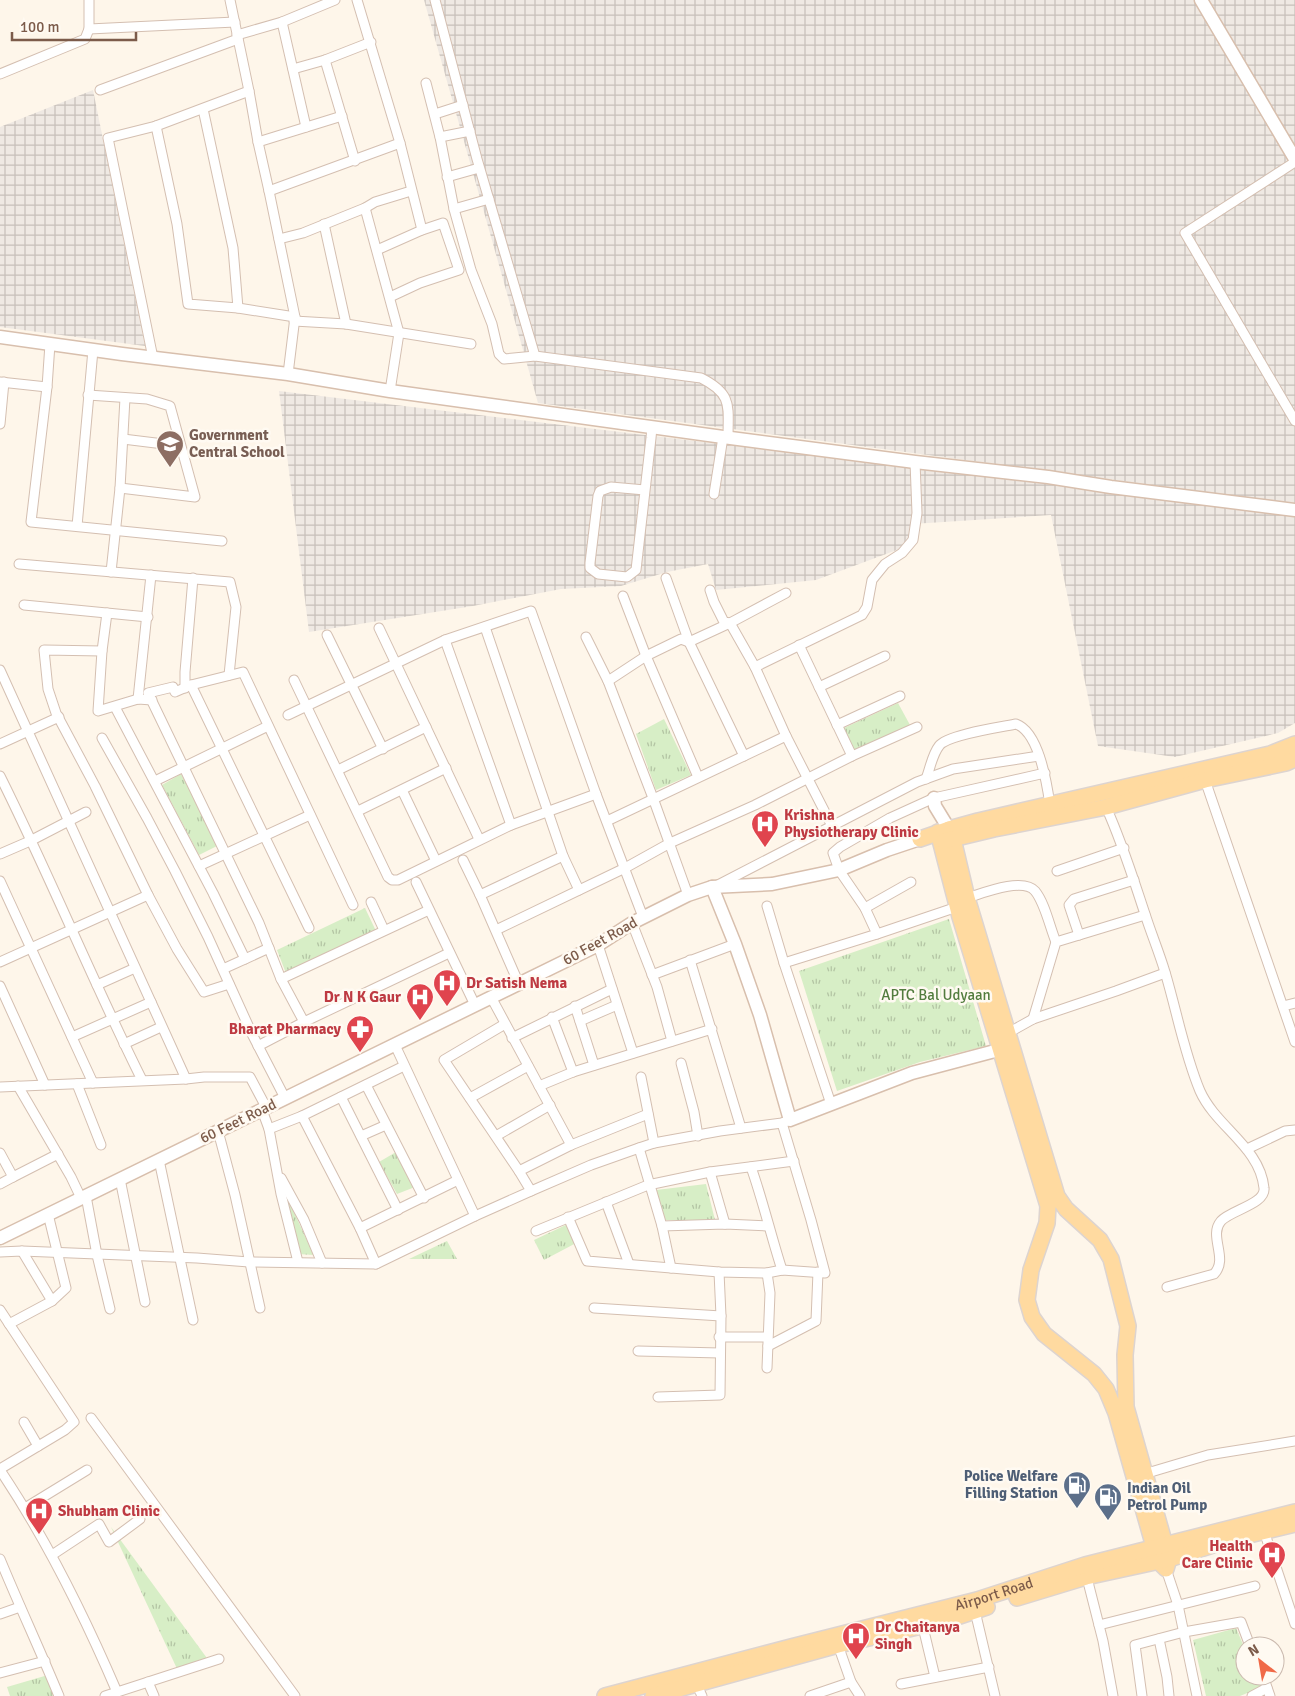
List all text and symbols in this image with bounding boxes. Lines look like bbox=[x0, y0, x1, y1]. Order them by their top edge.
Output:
scale bar bbox=[12, 10, 136, 42]
text: 100 m bbox=[20, 18, 60, 36]
place label: Government Central School bbox=[189, 426, 285, 461]
school or university icon: Government Central School bbox=[155, 429, 185, 468]
place label: Krishna Physiotherapy Clinic bbox=[784, 806, 919, 841]
hospital icon: Krishna Physiotherapy Clinic bbox=[750, 809, 780, 848]
street label: 60 Feet Road bbox=[560, 913, 641, 969]
hospital icon: Dr Satish Nema bbox=[432, 968, 462, 1007]
place label: Dr Satish Nema bbox=[466, 974, 567, 992]
hospital icon: Dr N K Gaur bbox=[405, 982, 435, 1021]
park label: APTC Bal Udyaan bbox=[881, 986, 991, 1004]
place label: Dr N K Gaur bbox=[324, 988, 401, 1006]
pharmacy icon: Bharat Pharmacy bbox=[345, 1014, 375, 1053]
place label: Bharat Pharmacy bbox=[229, 1020, 342, 1038]
street label: 60 Feet Road bbox=[197, 1095, 279, 1147]
place label: Police Welfare Filling Station bbox=[964, 1467, 1058, 1502]
fuel station icon: Police Welfare Filling Station bbox=[1062, 1470, 1092, 1509]
place label: Indian Oil Petrol Pump bbox=[1127, 1479, 1207, 1514]
fuel station icon: Indian Oil Petrol Pump bbox=[1093, 1482, 1123, 1521]
hospital icon: Shubham Clinic bbox=[24, 1496, 54, 1535]
place label: Shubham Clinic bbox=[58, 1502, 160, 1520]
place label: Health Care Clinic bbox=[1182, 1537, 1253, 1572]
hospital icon: Health Care Clinic bbox=[1257, 1540, 1287, 1579]
street label: Airport Road bbox=[953, 1573, 1035, 1614]
place label: Dr Chaitanya Singh bbox=[875, 1618, 960, 1653]
hospital icon: Dr Chaitanya Singh bbox=[841, 1621, 871, 1660]
north arrow bbox=[1235, 1636, 1285, 1686]
text: N bbox=[1245, 1640, 1262, 1660]

